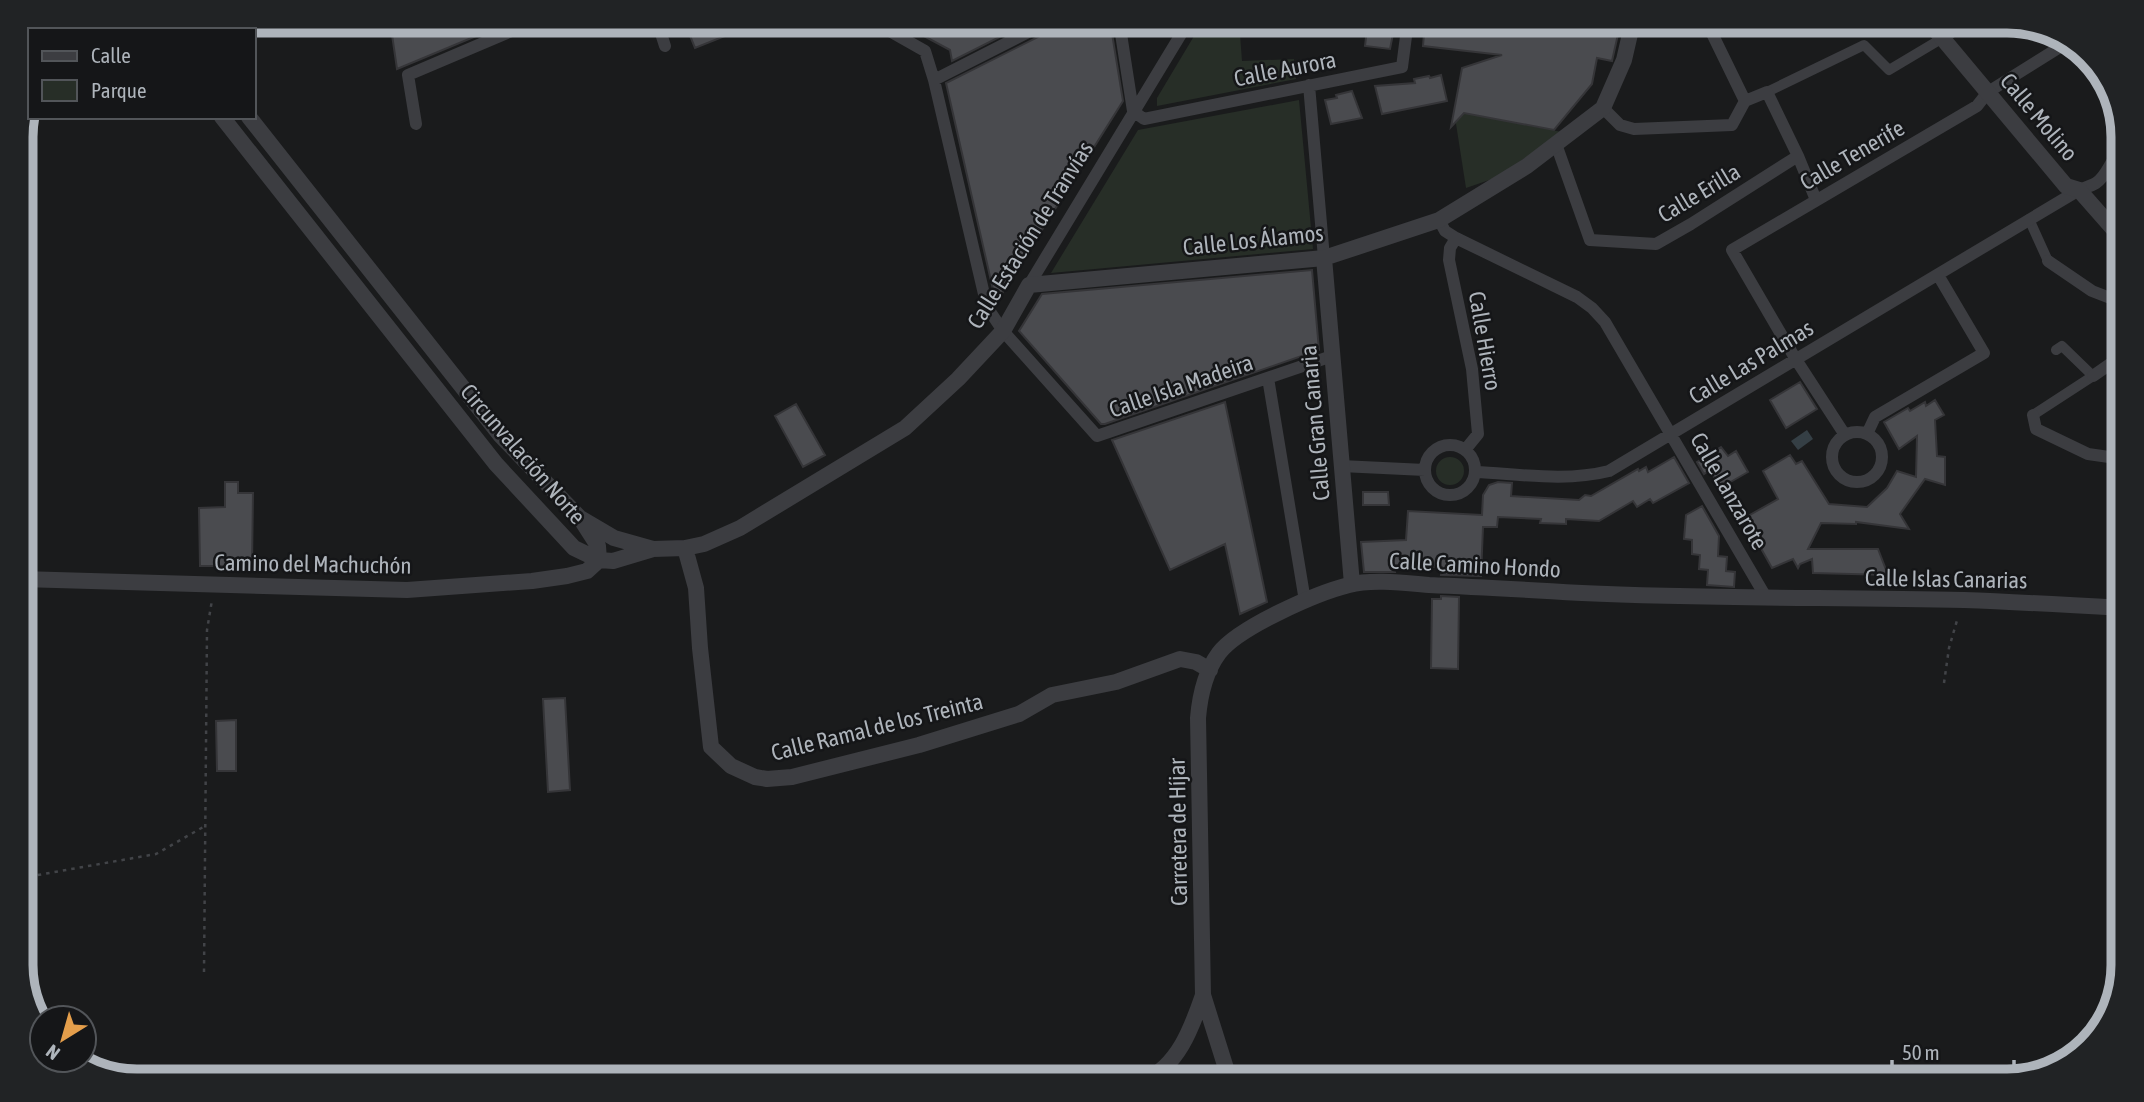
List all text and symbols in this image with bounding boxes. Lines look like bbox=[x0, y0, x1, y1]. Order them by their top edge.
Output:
legend bbox=[28, 28, 256, 119]
text: Calle bbox=[91, 43, 131, 67]
street label: Calle Aurora bbox=[1232, 46, 1338, 92]
street label: Calle Molino bbox=[1995, 68, 2083, 166]
text: Parque bbox=[91, 78, 146, 102]
street label: Calle Tenerife bbox=[1795, 115, 1909, 195]
street label: Calle Estación de Tranvías bbox=[962, 137, 1098, 333]
street label: Calle Erilla bbox=[1653, 158, 1745, 228]
street label: Calle Los Álamos bbox=[1181, 220, 1325, 260]
street label: Calle Hierro bbox=[1464, 289, 1506, 393]
street label: Calle Las Palmas bbox=[1684, 315, 1818, 409]
street label: Calle Gran Canaria bbox=[1295, 344, 1335, 502]
street label: Calle Isla Madeira bbox=[1106, 349, 1256, 423]
street label: Circunvalación Norte bbox=[455, 379, 591, 529]
street label: Calle Lanzarote bbox=[1685, 428, 1773, 554]
street label: Calle Camino Hondo bbox=[1389, 548, 1561, 582]
street label: Camino del Machuchón bbox=[214, 549, 412, 579]
street label: Calle Islas Canarias bbox=[1865, 565, 2027, 593]
street label: Calle Ramal de los Treinta bbox=[768, 688, 986, 766]
street label: Carretera de Híjar bbox=[1164, 757, 1192, 906]
north arrow bbox=[28, 1004, 98, 1074]
scale bar bbox=[1892, 1028, 2014, 1072]
text: N bbox=[42, 1040, 64, 1065]
text: 50 m bbox=[1902, 1040, 1940, 1064]

